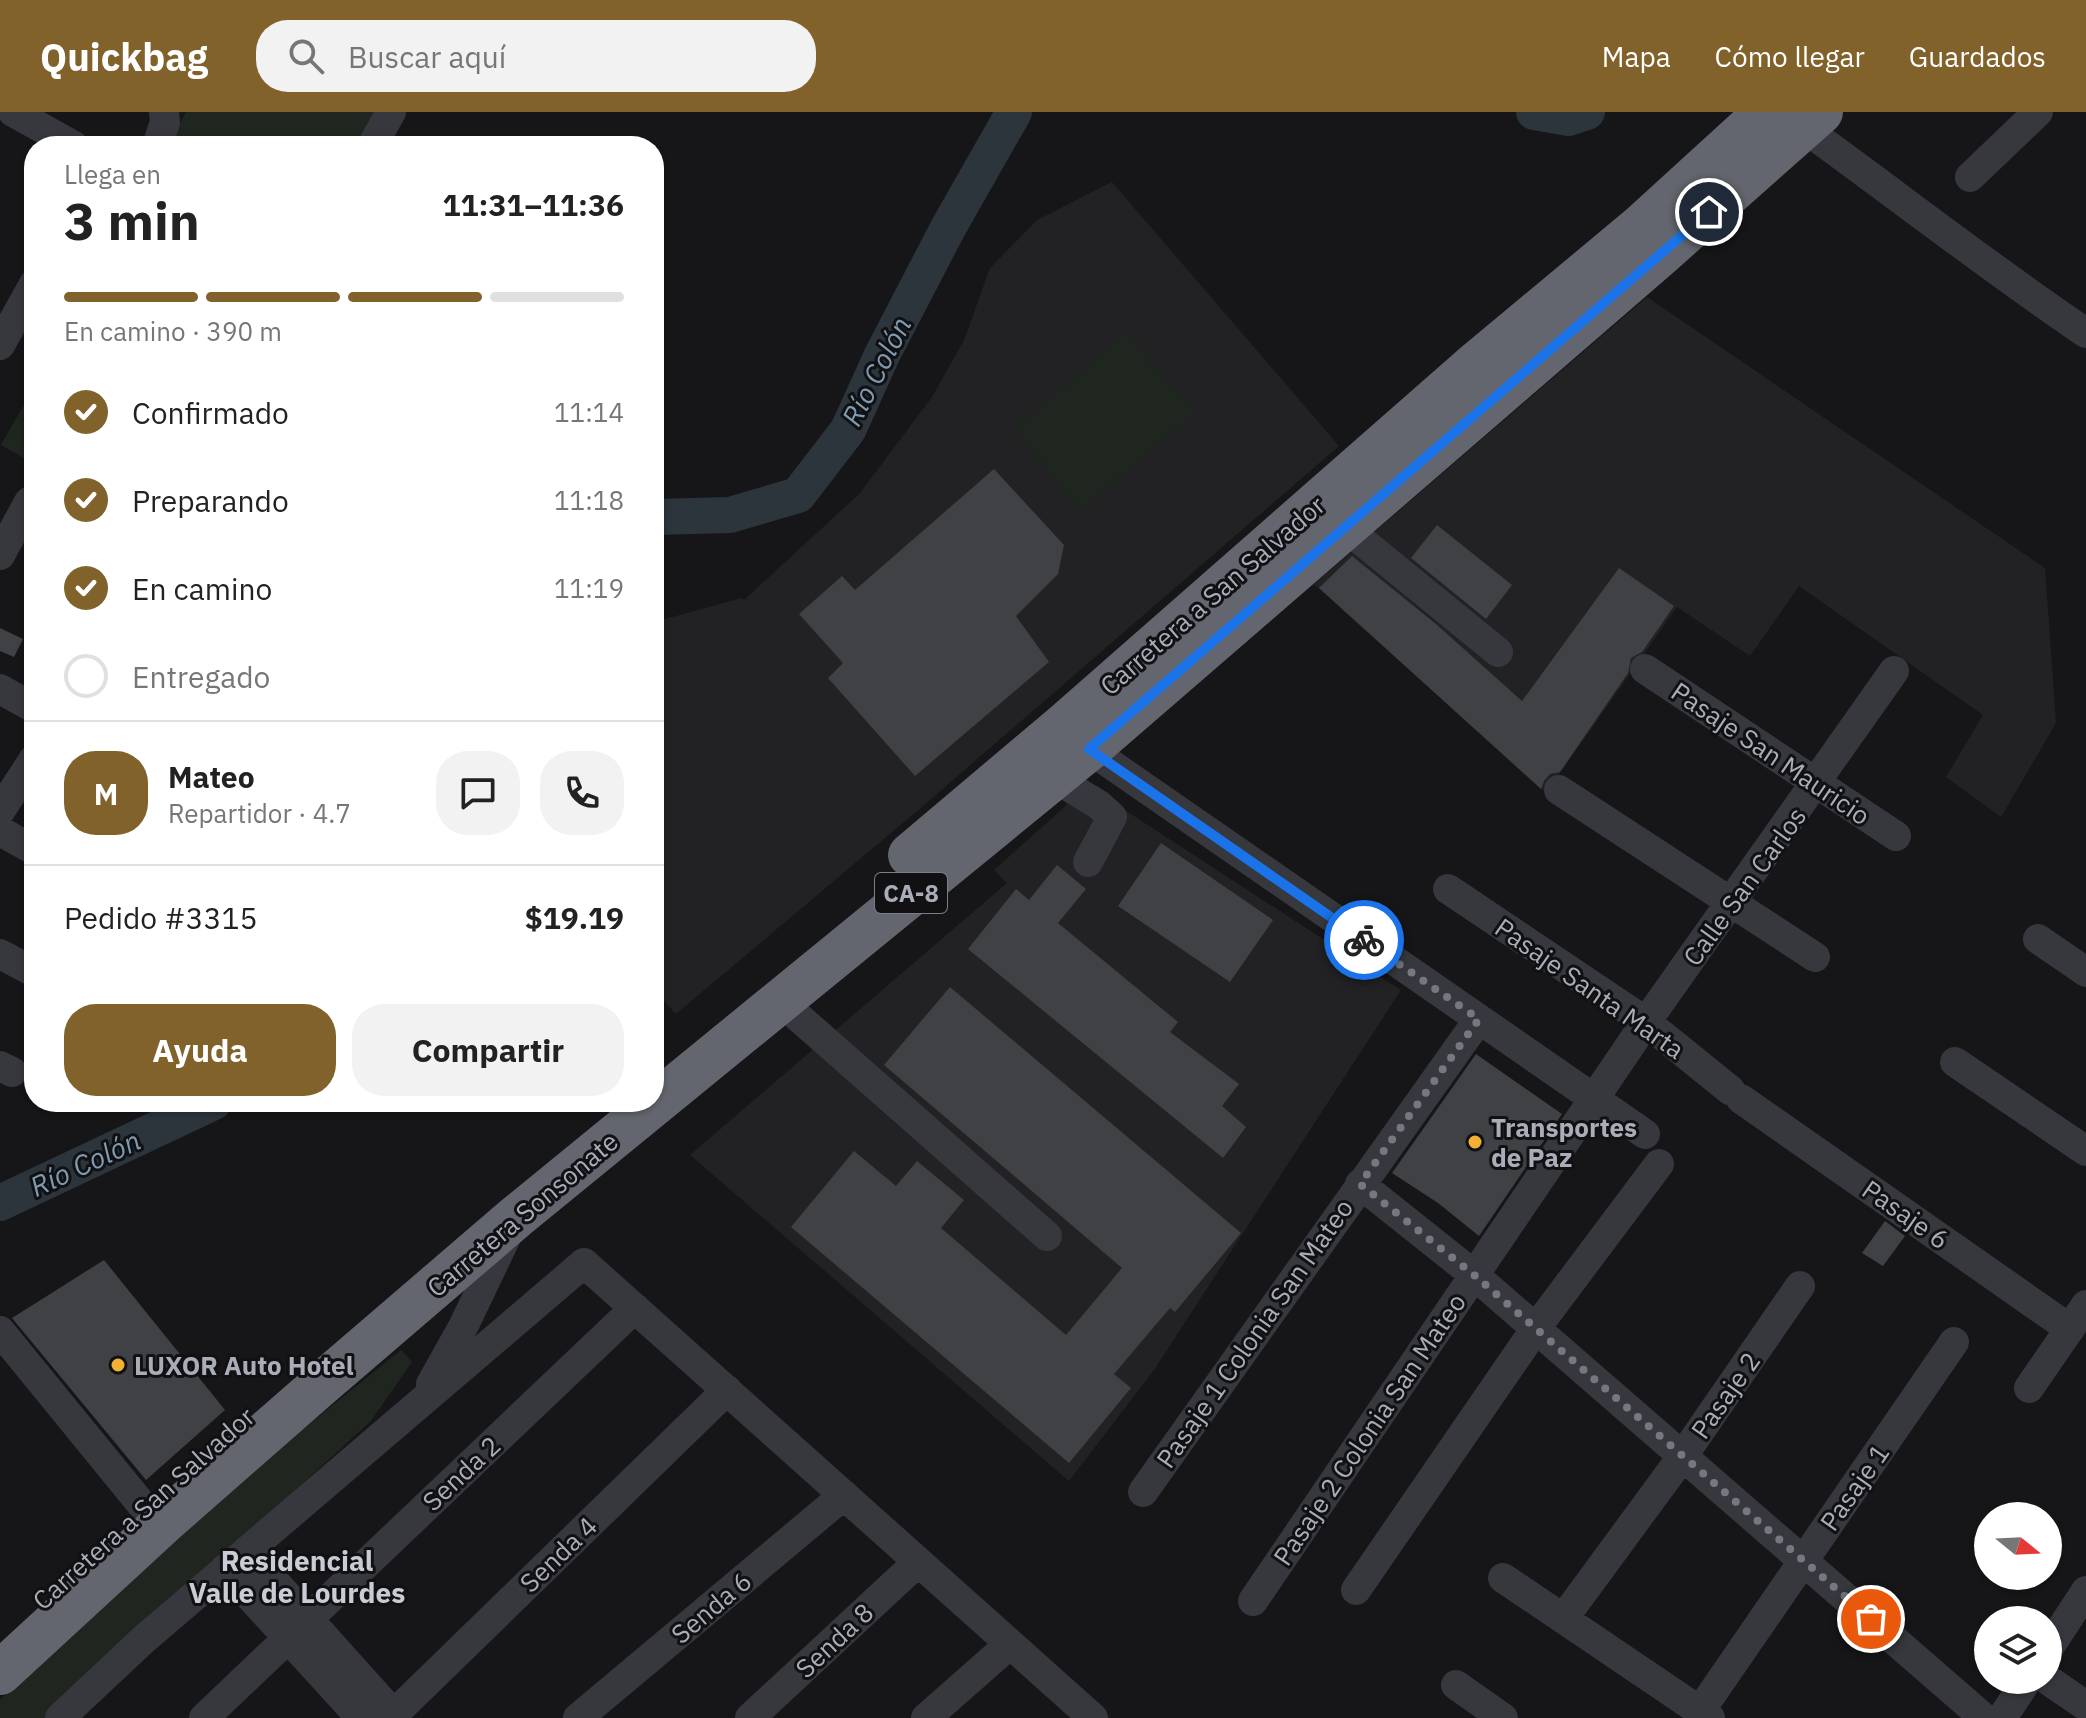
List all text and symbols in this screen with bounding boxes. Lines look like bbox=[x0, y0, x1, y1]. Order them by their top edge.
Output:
search box bbox=[256, 20, 816, 92]
text: Quickbag bbox=[40, 32, 208, 81]
icon: search bbox=[284, 34, 328, 78]
text: Buscar aquí bbox=[348, 37, 506, 76]
text: Mapa bbox=[1602, 38, 1671, 75]
text: Cómo llegar bbox=[1715, 38, 1865, 75]
text: Guardados bbox=[1909, 38, 2046, 75]
text: Llega en bbox=[64, 157, 161, 191]
pin bbox=[1675, 178, 1743, 246]
text: 11:31–11:36 bbox=[443, 185, 624, 224]
text: 3 min bbox=[64, 187, 200, 254]
icon: home bbox=[1687, 190, 1731, 234]
water label: Río Colón bbox=[833, 310, 919, 432]
text: En camino · 390 m bbox=[64, 314, 282, 348]
icon: check bbox=[64, 390, 108, 434]
text: Confirmado bbox=[132, 393, 289, 432]
text: 11:14 bbox=[554, 395, 624, 429]
icon: check bbox=[64, 478, 108, 522]
text: Preparando bbox=[132, 481, 289, 520]
text: 11:18 bbox=[554, 483, 624, 517]
street label: Carretera a San Salvador bbox=[1092, 488, 1332, 702]
icon: check bbox=[64, 566, 108, 610]
text: En camino bbox=[132, 569, 272, 608]
text: 11:19 bbox=[554, 571, 624, 605]
text: Entregado bbox=[132, 657, 270, 696]
street label: Pasaje San Mauricio bbox=[1665, 674, 1877, 832]
button: chat bbox=[436, 751, 520, 835]
button: phone bbox=[540, 751, 624, 835]
text: Mateo bbox=[168, 757, 255, 796]
text: M bbox=[94, 774, 118, 813]
text: Repartidor · 4.7 bbox=[168, 796, 351, 830]
street label: Calle San Carlos bbox=[1675, 800, 1813, 972]
road number: CA-8 bbox=[875, 873, 947, 913]
text: Pedido #3315 bbox=[64, 898, 258, 937]
text: $19.19 bbox=[525, 898, 624, 937]
courier bbox=[1324, 900, 1404, 980]
street label: Pasaje Santa Marta bbox=[1489, 910, 1691, 1066]
icon: bike bbox=[1342, 918, 1386, 962]
button: Ayuda bbox=[64, 1004, 336, 1096]
button: Compartir bbox=[352, 1004, 624, 1096]
place label: Transportes de Paz bbox=[1491, 1110, 1637, 1174]
water label: Río Colón bbox=[24, 1121, 146, 1205]
street label: Carretera Sonsonate bbox=[419, 1124, 625, 1304]
marker: Transportes de Paz bbox=[1466, 1133, 1484, 1151]
street label: Pasaje 6 bbox=[1856, 1172, 1956, 1256]
street label: Pasaje 1 Colonia San Mateo bbox=[1148, 1192, 1360, 1474]
street label: Pasaje 2 Colonia San Mateo bbox=[1265, 1286, 1473, 1572]
street label: Pasaje 2 bbox=[1683, 1345, 1767, 1445]
place label: LUXOR Auto Hotel bbox=[134, 1348, 354, 1382]
marker: LUXOR Auto Hotel bbox=[109, 1356, 127, 1374]
street label: Carretera a San Salvador bbox=[25, 1399, 261, 1617]
street label: Senda 2 bbox=[415, 1428, 507, 1518]
street label: Pasaje 1 bbox=[1812, 1437, 1896, 1537]
north arrow bbox=[1974, 1502, 2062, 1590]
map controls bbox=[1974, 1502, 2062, 1694]
street label: Senda 4 bbox=[512, 1509, 604, 1599]
district label: Residencial Valle de Lourdes bbox=[189, 1542, 405, 1611]
street label: Senda 6 bbox=[664, 1563, 758, 1651]
pin bbox=[1837, 1585, 1905, 1653]
street label: Senda 8 bbox=[788, 1595, 880, 1685]
icon: bag bbox=[1849, 1597, 1893, 1641]
button: layers bbox=[1974, 1606, 2062, 1694]

